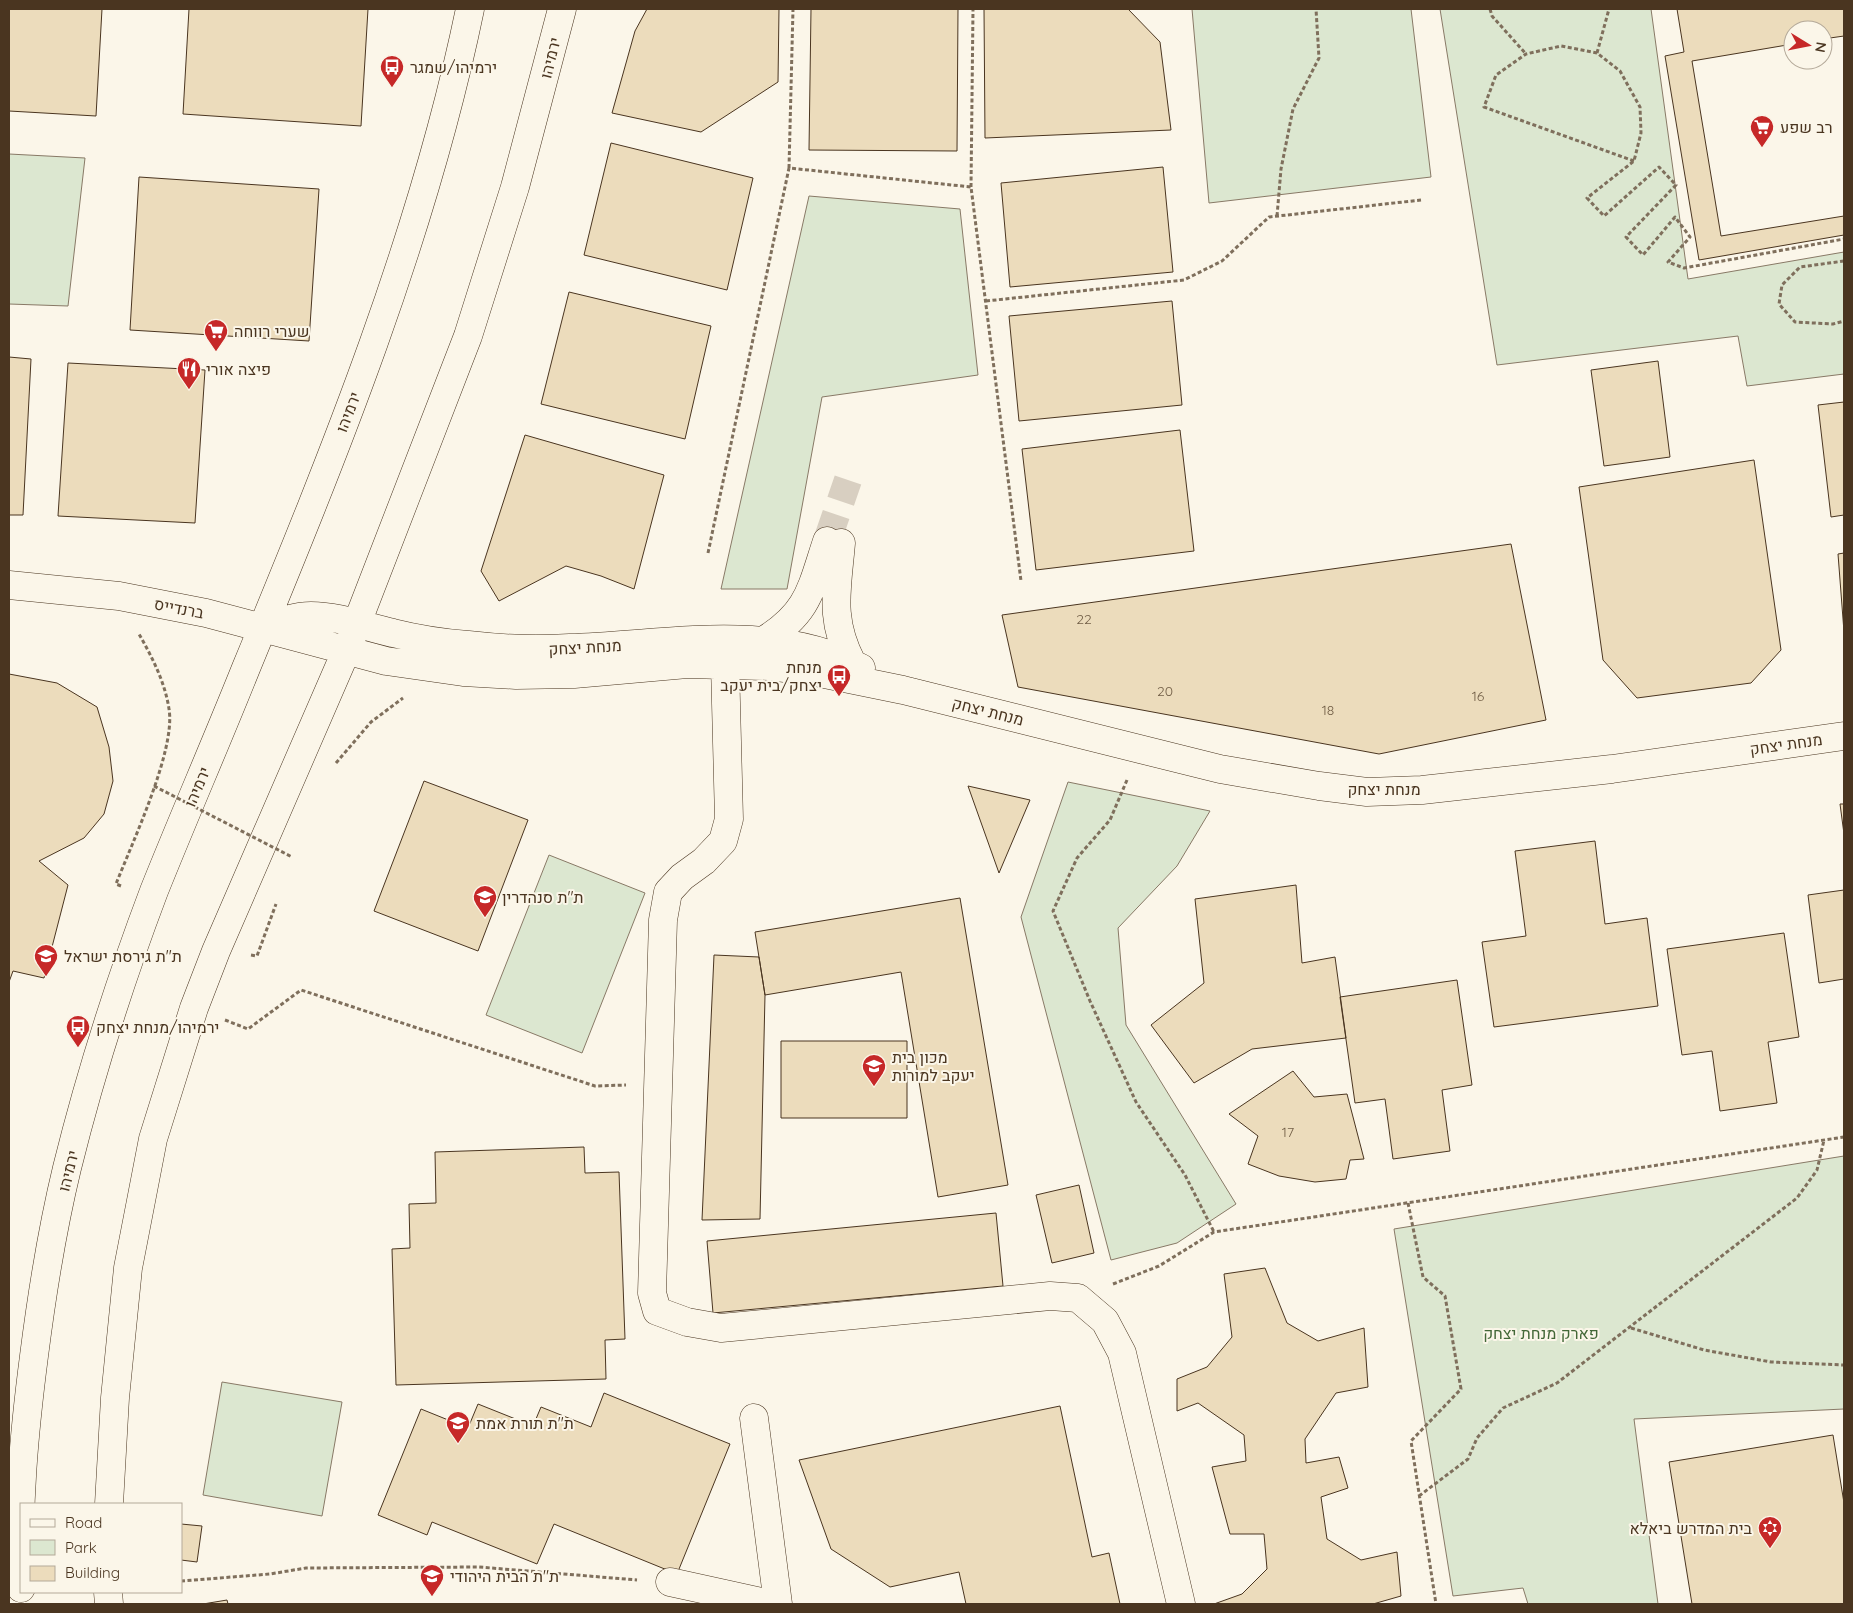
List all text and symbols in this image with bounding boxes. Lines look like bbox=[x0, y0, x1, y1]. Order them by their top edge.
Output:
north arrow bbox=[1783, 20, 1833, 70]
street label: ירמיהו bbox=[535, 35, 565, 81]
text: N bbox=[1811, 41, 1831, 54]
bus stop icon: ירמיהו/שמגר bbox=[379, 54, 405, 88]
place label: ירמיהו/שמגר bbox=[410, 57, 497, 77]
supermarket icon: רב שפע bbox=[1749, 114, 1775, 148]
place label: רב שפע bbox=[1780, 117, 1833, 137]
supermarket icon: שערי רווחה bbox=[203, 318, 229, 352]
place label: שערי רווחה bbox=[234, 321, 309, 341]
restaurant icon: פיצה אורי bbox=[176, 356, 202, 390]
place label: פיצה אורי bbox=[206, 359, 271, 379]
street label: ירמיהו bbox=[331, 389, 365, 435]
street label: ברנדייס bbox=[152, 593, 206, 623]
house number: 22 bbox=[1076, 610, 1092, 628]
street label: מנחת יצחק bbox=[548, 635, 622, 659]
place label: מנחת יצחק/בית יעקב bbox=[720, 657, 822, 695]
bus stop icon: מנחת יצחק/בית יעקב bbox=[826, 663, 852, 697]
house number: 20 bbox=[1157, 682, 1173, 700]
house number: 16 bbox=[1472, 687, 1485, 705]
street label: מנחת יצחק bbox=[950, 692, 1026, 730]
house number: 18 bbox=[1322, 701, 1334, 719]
street label: מנחת יצחק bbox=[1748, 729, 1824, 759]
street label: ירמיהו bbox=[180, 764, 214, 810]
street label: מנחת יצחק bbox=[1347, 779, 1421, 799]
school or university icon: ת"ת סנהדרין bbox=[472, 884, 498, 918]
place label: ת"ת סנהדרין bbox=[502, 887, 584, 907]
school or university icon: ת"ת גירסת ישראל bbox=[33, 943, 59, 977]
place label: ת"ת גירסת ישראל bbox=[64, 946, 182, 966]
bus stop icon: ירמיהו/מנחת יצחק bbox=[65, 1014, 91, 1048]
place label: ירמיהו/מנחת יצחק bbox=[96, 1017, 219, 1037]
place label: מכון בית יעקב למורות bbox=[892, 1047, 974, 1085]
school or university icon: מכון בית יעקב למורות bbox=[861, 1053, 887, 1087]
house number: 17 bbox=[1282, 1123, 1294, 1141]
street label: ירמיהו bbox=[53, 1148, 83, 1194]
park label: פארק מנחת יצחק bbox=[1483, 1323, 1599, 1343]
school or university icon: ת"ת תורת אמת bbox=[445, 1410, 471, 1444]
place label: ת"ת תורת אמת bbox=[476, 1413, 574, 1433]
legend bbox=[20, 1503, 182, 1593]
text: Road bbox=[65, 1513, 102, 1532]
synagogue icon: בית המדרש ביאלא bbox=[1757, 1515, 1783, 1549]
place label: בית המדרש ביאלא bbox=[1630, 1518, 1753, 1538]
text: Park bbox=[65, 1538, 97, 1557]
text: Building bbox=[65, 1563, 120, 1582]
school or university icon: ת"ת הבית היהודי bbox=[419, 1563, 445, 1597]
place label: ת"ת הבית היהודי bbox=[450, 1566, 559, 1586]

